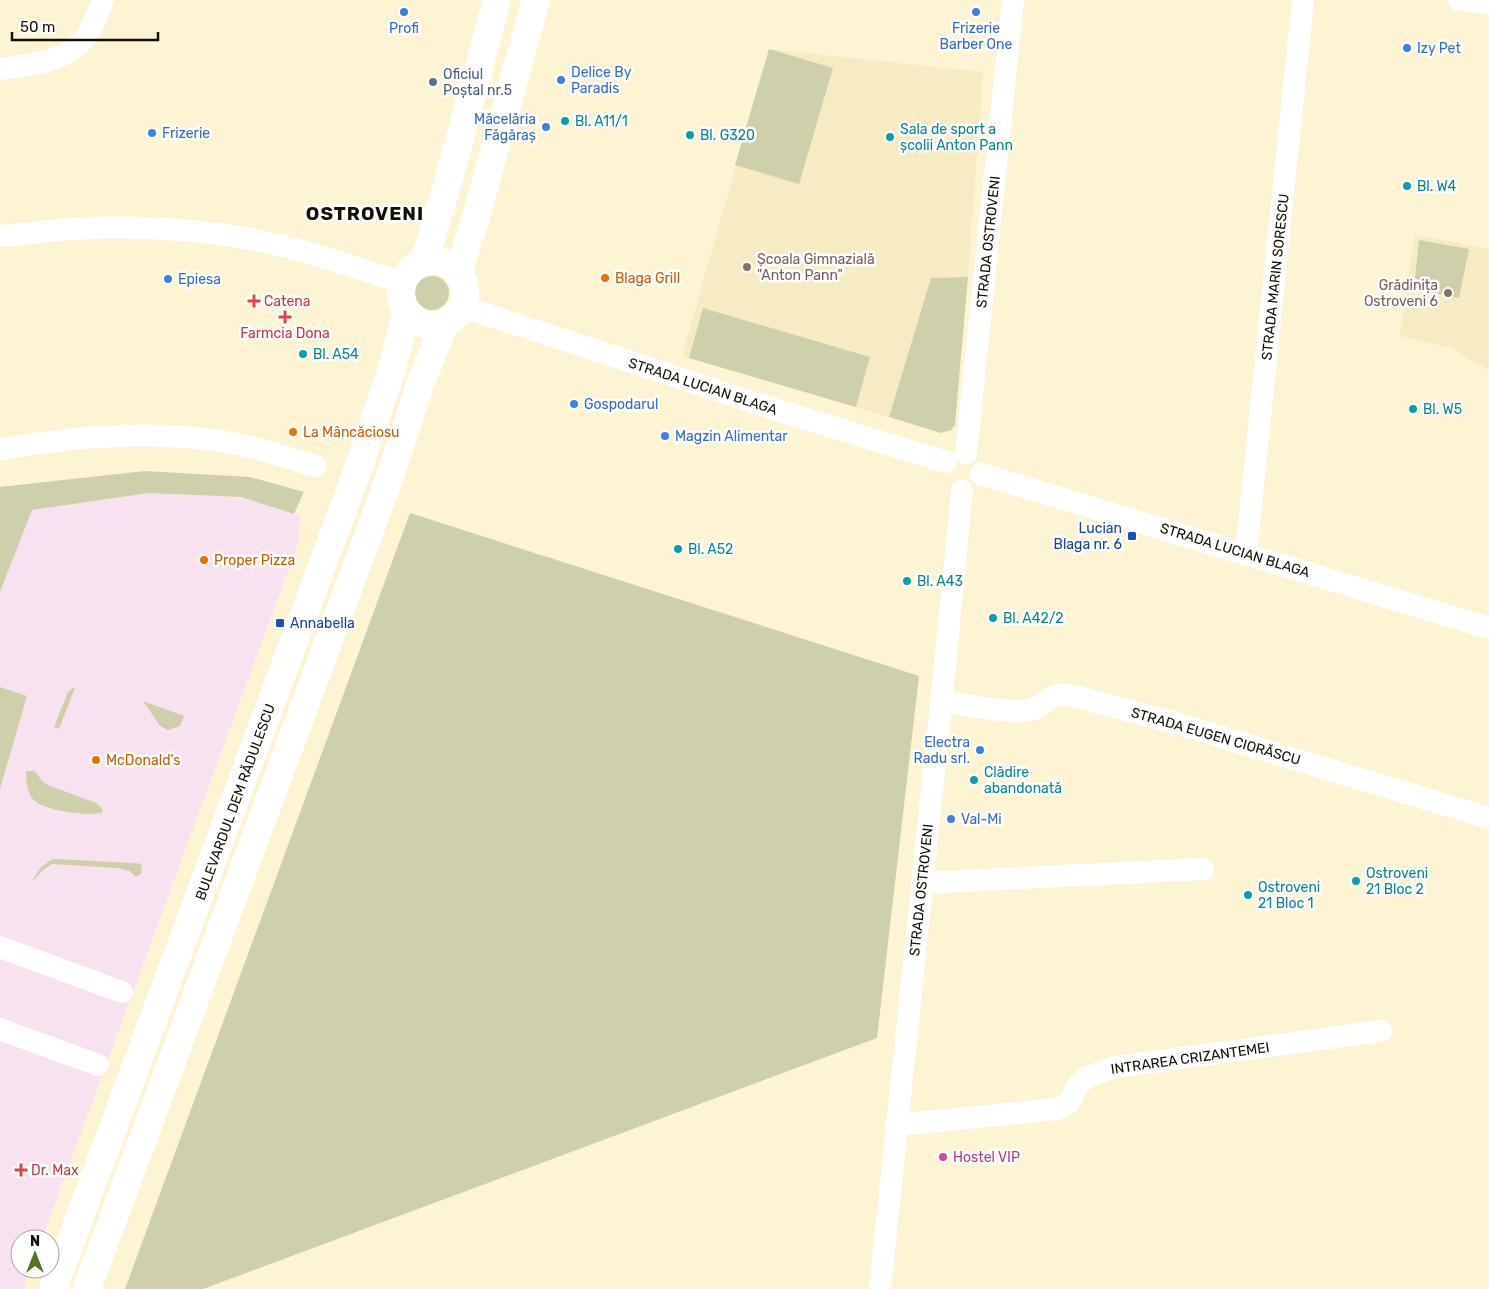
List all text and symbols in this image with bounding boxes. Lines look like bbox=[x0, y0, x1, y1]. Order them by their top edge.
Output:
marker: Profi bbox=[398, 6, 410, 18]
marker: Frizerie Barber One bbox=[970, 6, 982, 18]
scale bar bbox=[12, 10, 159, 42]
text: 50 m bbox=[20, 18, 55, 36]
place label: Profi bbox=[389, 20, 419, 37]
place label: Frizerie Barber One bbox=[940, 20, 1013, 53]
place label: Izy Pet bbox=[1417, 40, 1461, 57]
marker: Izy Pet bbox=[1401, 42, 1413, 54]
place label: Delice By Paradis bbox=[571, 64, 632, 97]
place label: Oficiul Poștal nr.5 bbox=[443, 66, 512, 99]
marker: Delice By Paradis bbox=[555, 74, 567, 86]
marker: Oficiul Poștal nr.5 bbox=[427, 76, 439, 88]
place label: Măcelăria Făgăraș bbox=[474, 111, 536, 144]
place label: Bl. A11/1 bbox=[575, 113, 628, 130]
marker: Bl. A11/1 bbox=[559, 115, 571, 127]
marker: Măcelăria Făgăraș bbox=[540, 121, 552, 133]
place label: Sala de sport a școlii Anton Pann bbox=[900, 121, 1013, 154]
place label: Frizerie bbox=[162, 125, 210, 142]
marker: Frizerie bbox=[146, 127, 158, 139]
place label: Bl. G320 bbox=[700, 127, 755, 144]
marker: Bl. G320 bbox=[684, 129, 696, 141]
marker: Sala de sport a școlii Anton Pann bbox=[884, 131, 896, 143]
street label: STRADA OSTROVENI bbox=[973, 175, 1004, 309]
place label: Bl. W4 bbox=[1417, 178, 1457, 195]
marker: Bl. W4 bbox=[1401, 180, 1413, 192]
street label: STRADA MARIN SORESCU bbox=[1258, 193, 1293, 361]
district label: OSTROVENI bbox=[306, 202, 424, 225]
place label: Școala Gimnazială "Anton Pann" bbox=[757, 251, 875, 284]
marker: Școala Gimnazială "Anton Pann" bbox=[741, 261, 753, 273]
place label: Blaga Grill bbox=[615, 270, 680, 287]
place label: Epiesa bbox=[178, 271, 221, 288]
marker: Blaga Grill bbox=[599, 272, 611, 284]
marker: Epiesa bbox=[162, 273, 174, 285]
place label: Grădinița Ostroveni 6 bbox=[1364, 277, 1438, 310]
marker: Grădinița Ostroveni 6 bbox=[1442, 287, 1454, 299]
place label: Catena bbox=[264, 293, 311, 310]
marker: Catena bbox=[248, 295, 260, 307]
marker: Farmcia Dona bbox=[279, 311, 291, 323]
place label: Farmcia Dona bbox=[240, 325, 330, 342]
place label: Bl. A54 bbox=[313, 346, 359, 363]
marker: Bl. A54 bbox=[297, 348, 309, 360]
street label: STRADA LUCIAN BLAGA bbox=[626, 354, 780, 419]
place label: Gospodarul bbox=[584, 396, 658, 413]
marker: Gospodarul bbox=[568, 398, 580, 410]
place label: Bl. W5 bbox=[1423, 401, 1462, 418]
marker: Bl. W5 bbox=[1407, 403, 1419, 415]
place label: La Mâncăciosu bbox=[303, 424, 400, 441]
marker: La Mâncăciosu bbox=[287, 426, 299, 438]
place label: Magzin Alimentar bbox=[675, 428, 788, 445]
marker: Magzin Alimentar bbox=[659, 430, 671, 442]
place label: Lucian Blaga nr. 6 bbox=[1054, 520, 1122, 553]
street label: STRADA LUCIAN BLAGA bbox=[1158, 520, 1312, 582]
marker: Lucian Blaga nr. 6 bbox=[1126, 530, 1138, 542]
place label: Bl. A52 bbox=[688, 541, 733, 558]
marker: Bl. A52 bbox=[672, 543, 684, 555]
place label: Proper Pizza bbox=[214, 552, 295, 569]
marker: Proper Pizza bbox=[198, 554, 210, 566]
place label: Bl. A43 bbox=[917, 573, 963, 590]
marker: Bl. A43 bbox=[901, 575, 913, 587]
place label: Bl. A42/2 bbox=[1003, 610, 1063, 627]
marker: Bl. A42/2 bbox=[987, 612, 999, 624]
place label: Annabella bbox=[290, 615, 355, 632]
marker: Annabella bbox=[274, 617, 286, 629]
street label: BULEVARDUL DEM RĂDULESCU bbox=[191, 701, 279, 903]
street label: STRADA EUGEN CIORĂSCU bbox=[1129, 703, 1303, 769]
place label: Electra Radu srl. bbox=[914, 734, 970, 767]
marker: Electra Radu srl. bbox=[974, 744, 986, 756]
place label: McDonald's bbox=[106, 752, 180, 769]
marker: McDonald's bbox=[90, 754, 102, 766]
place label: Clădire abandonată bbox=[984, 764, 1062, 797]
marker: Clădire abandonată bbox=[968, 774, 980, 786]
place label: Val-Mi bbox=[961, 811, 1002, 828]
marker: Val-Mi bbox=[945, 813, 957, 825]
street label: STRADA OSTROVENI bbox=[906, 823, 937, 957]
place label: Ostroveni 21 Bloc 2 bbox=[1366, 865, 1428, 898]
marker: Ostroveni 21 Bloc 2 bbox=[1350, 875, 1362, 887]
place label: Ostroveni 21 Bloc 1 bbox=[1258, 879, 1320, 912]
marker: Ostroveni 21 Bloc 1 bbox=[1242, 889, 1254, 901]
street label: INTRAREA CRIZANTEMEI bbox=[1110, 1039, 1271, 1078]
place label: Hostel VIP bbox=[953, 1149, 1020, 1166]
marker: Hostel VIP bbox=[937, 1151, 949, 1163]
place label: Dr. Max bbox=[31, 1162, 79, 1179]
marker: Dr. Max bbox=[15, 1164, 27, 1176]
north arrow bbox=[10, 1229, 60, 1279]
text: N bbox=[30, 1233, 40, 1250]

